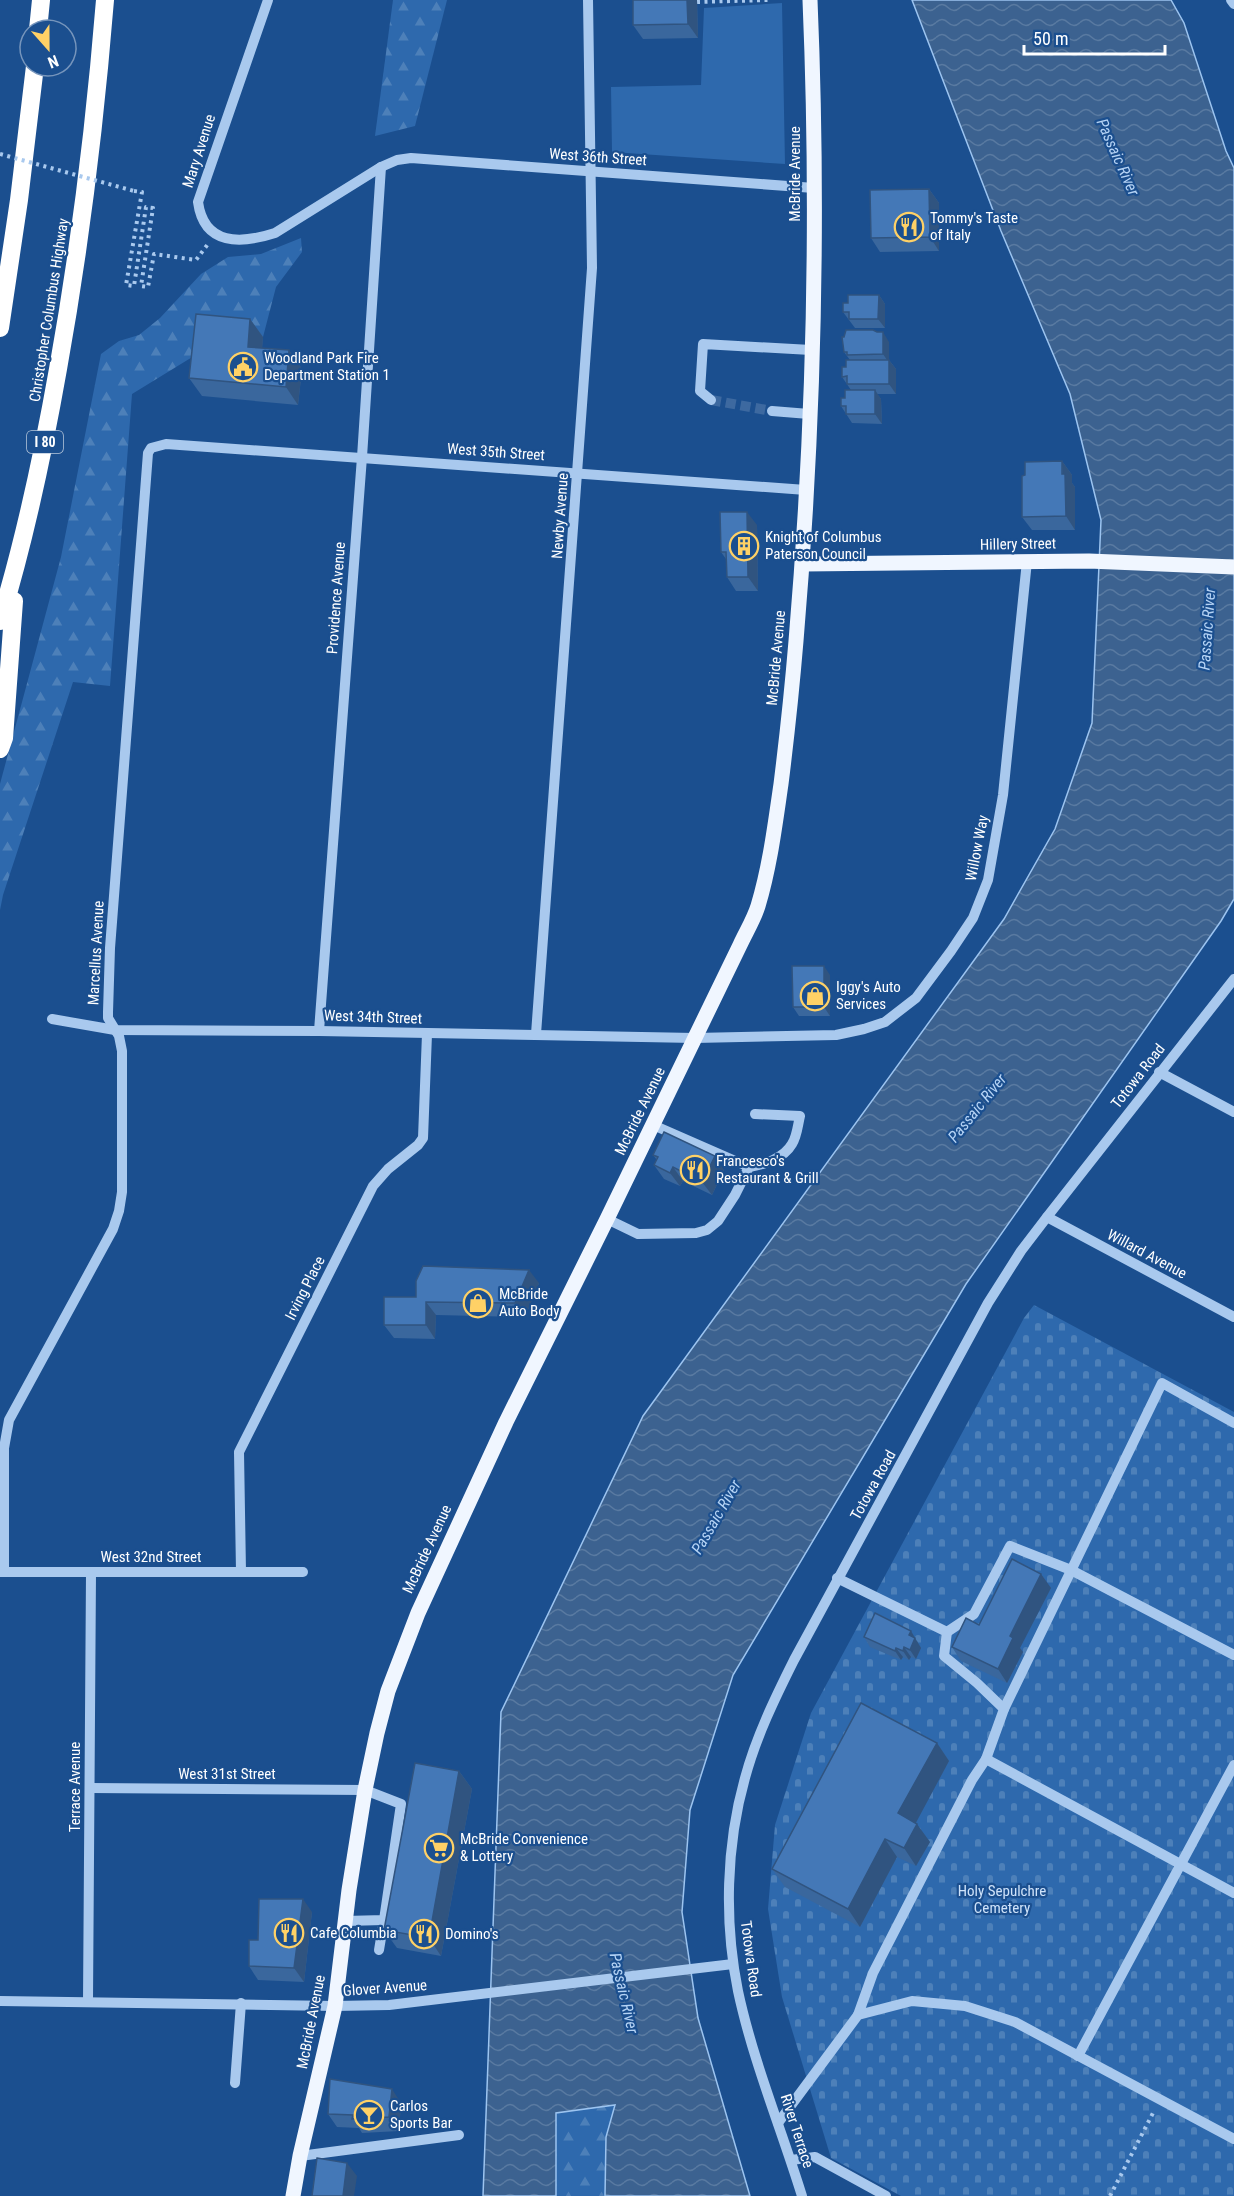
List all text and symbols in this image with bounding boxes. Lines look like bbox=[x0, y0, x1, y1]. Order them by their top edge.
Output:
north arrow bbox=[18, 18, 78, 78]
scale bar bbox=[1024, 18, 1165, 56]
text: 50 m bbox=[1033, 28, 1068, 49]
text: N bbox=[45, 51, 61, 72]
street label: Mary Avenue bbox=[179, 112, 219, 190]
water label: Passaic River bbox=[1093, 116, 1144, 200]
street label: McBride Avenue bbox=[786, 126, 804, 222]
street label: West 36th Street bbox=[548, 145, 648, 169]
place label: Tommy's Taste of Italy bbox=[930, 209, 1018, 244]
restaurant icon: Tommy's Taste of Italy bbox=[893, 211, 925, 243]
street label: Christopher Columbus Highway bbox=[26, 217, 72, 403]
place label: Woodland Park Fire Department Station 1 bbox=[264, 349, 390, 384]
public building icon: Woodland Park Fire Department Station 1 bbox=[227, 351, 259, 383]
road number: I 80 bbox=[27, 431, 63, 453]
street label: West 35th Street bbox=[446, 440, 546, 464]
street label: Newby Avenue bbox=[548, 472, 572, 560]
place label: Knight of Columbus Paterson Council bbox=[765, 528, 882, 563]
building icon: Knight of Columbus Paterson Council bbox=[728, 530, 760, 562]
street label: Hillery Street bbox=[980, 534, 1056, 554]
street label: Providence Avenue bbox=[323, 541, 349, 655]
water label: Passaic River bbox=[1195, 586, 1219, 671]
street label: McBride Avenue bbox=[763, 610, 789, 706]
street label: Willow Way bbox=[962, 813, 992, 883]
street label: Marcellus Avenue bbox=[84, 900, 108, 1006]
place label: Iggy's Auto Services bbox=[836, 978, 901, 1013]
shop icon: Iggy's Auto Services bbox=[799, 980, 831, 1012]
street label: West 34th Street bbox=[324, 1006, 422, 1028]
street label: Totowa Road bbox=[1107, 1040, 1169, 1112]
street label: McBride Avenue bbox=[611, 1064, 669, 1158]
water label: Passaic River bbox=[944, 1069, 1011, 1146]
place label: Francesco's Restaurant & Grill bbox=[716, 1152, 819, 1187]
restaurant icon: Francesco's Restaurant & Grill bbox=[679, 1154, 711, 1186]
street label: Willard Avenue bbox=[1104, 1226, 1190, 1282]
street label: Irving Place bbox=[281, 1253, 329, 1323]
place label: McBride Auto Body bbox=[499, 1285, 560, 1320]
shop icon: McBride Auto Body bbox=[462, 1287, 494, 1319]
street label: Totowa Road bbox=[846, 1447, 900, 1523]
water label: Passaic River bbox=[687, 1476, 745, 1557]
street label: McBride Avenue bbox=[399, 1502, 455, 1596]
street label: West 32nd Street bbox=[100, 1548, 202, 1566]
street label: Terrace Avenue bbox=[66, 1742, 84, 1832]
street label: West 31st Street bbox=[178, 1765, 276, 1783]
place label: McBride Convenience & Lottery bbox=[460, 1830, 588, 1865]
supermarket icon: McBride Convenience & Lottery bbox=[423, 1832, 455, 1864]
park label: Holy Sepulchre Cemetery bbox=[958, 1882, 1046, 1917]
restaurant icon: Cafe Columbia bbox=[273, 1917, 305, 1949]
restaurant icon: Domino's bbox=[408, 1918, 440, 1950]
street label: Totowa Road bbox=[737, 1920, 765, 1998]
place label: Cafe Columbia bbox=[310, 1924, 397, 1942]
place label: Domino's bbox=[445, 1925, 499, 1943]
water label: Passaic River bbox=[605, 1951, 643, 2036]
street label: McBride Avenue bbox=[293, 1973, 329, 2071]
street label: Glover Avenue bbox=[342, 1976, 428, 2000]
street label: River Terrace bbox=[777, 2092, 817, 2170]
place label: Carlos Sports Bar bbox=[390, 2097, 453, 2132]
bar icon: Carlos Sports Bar bbox=[353, 2099, 385, 2131]

